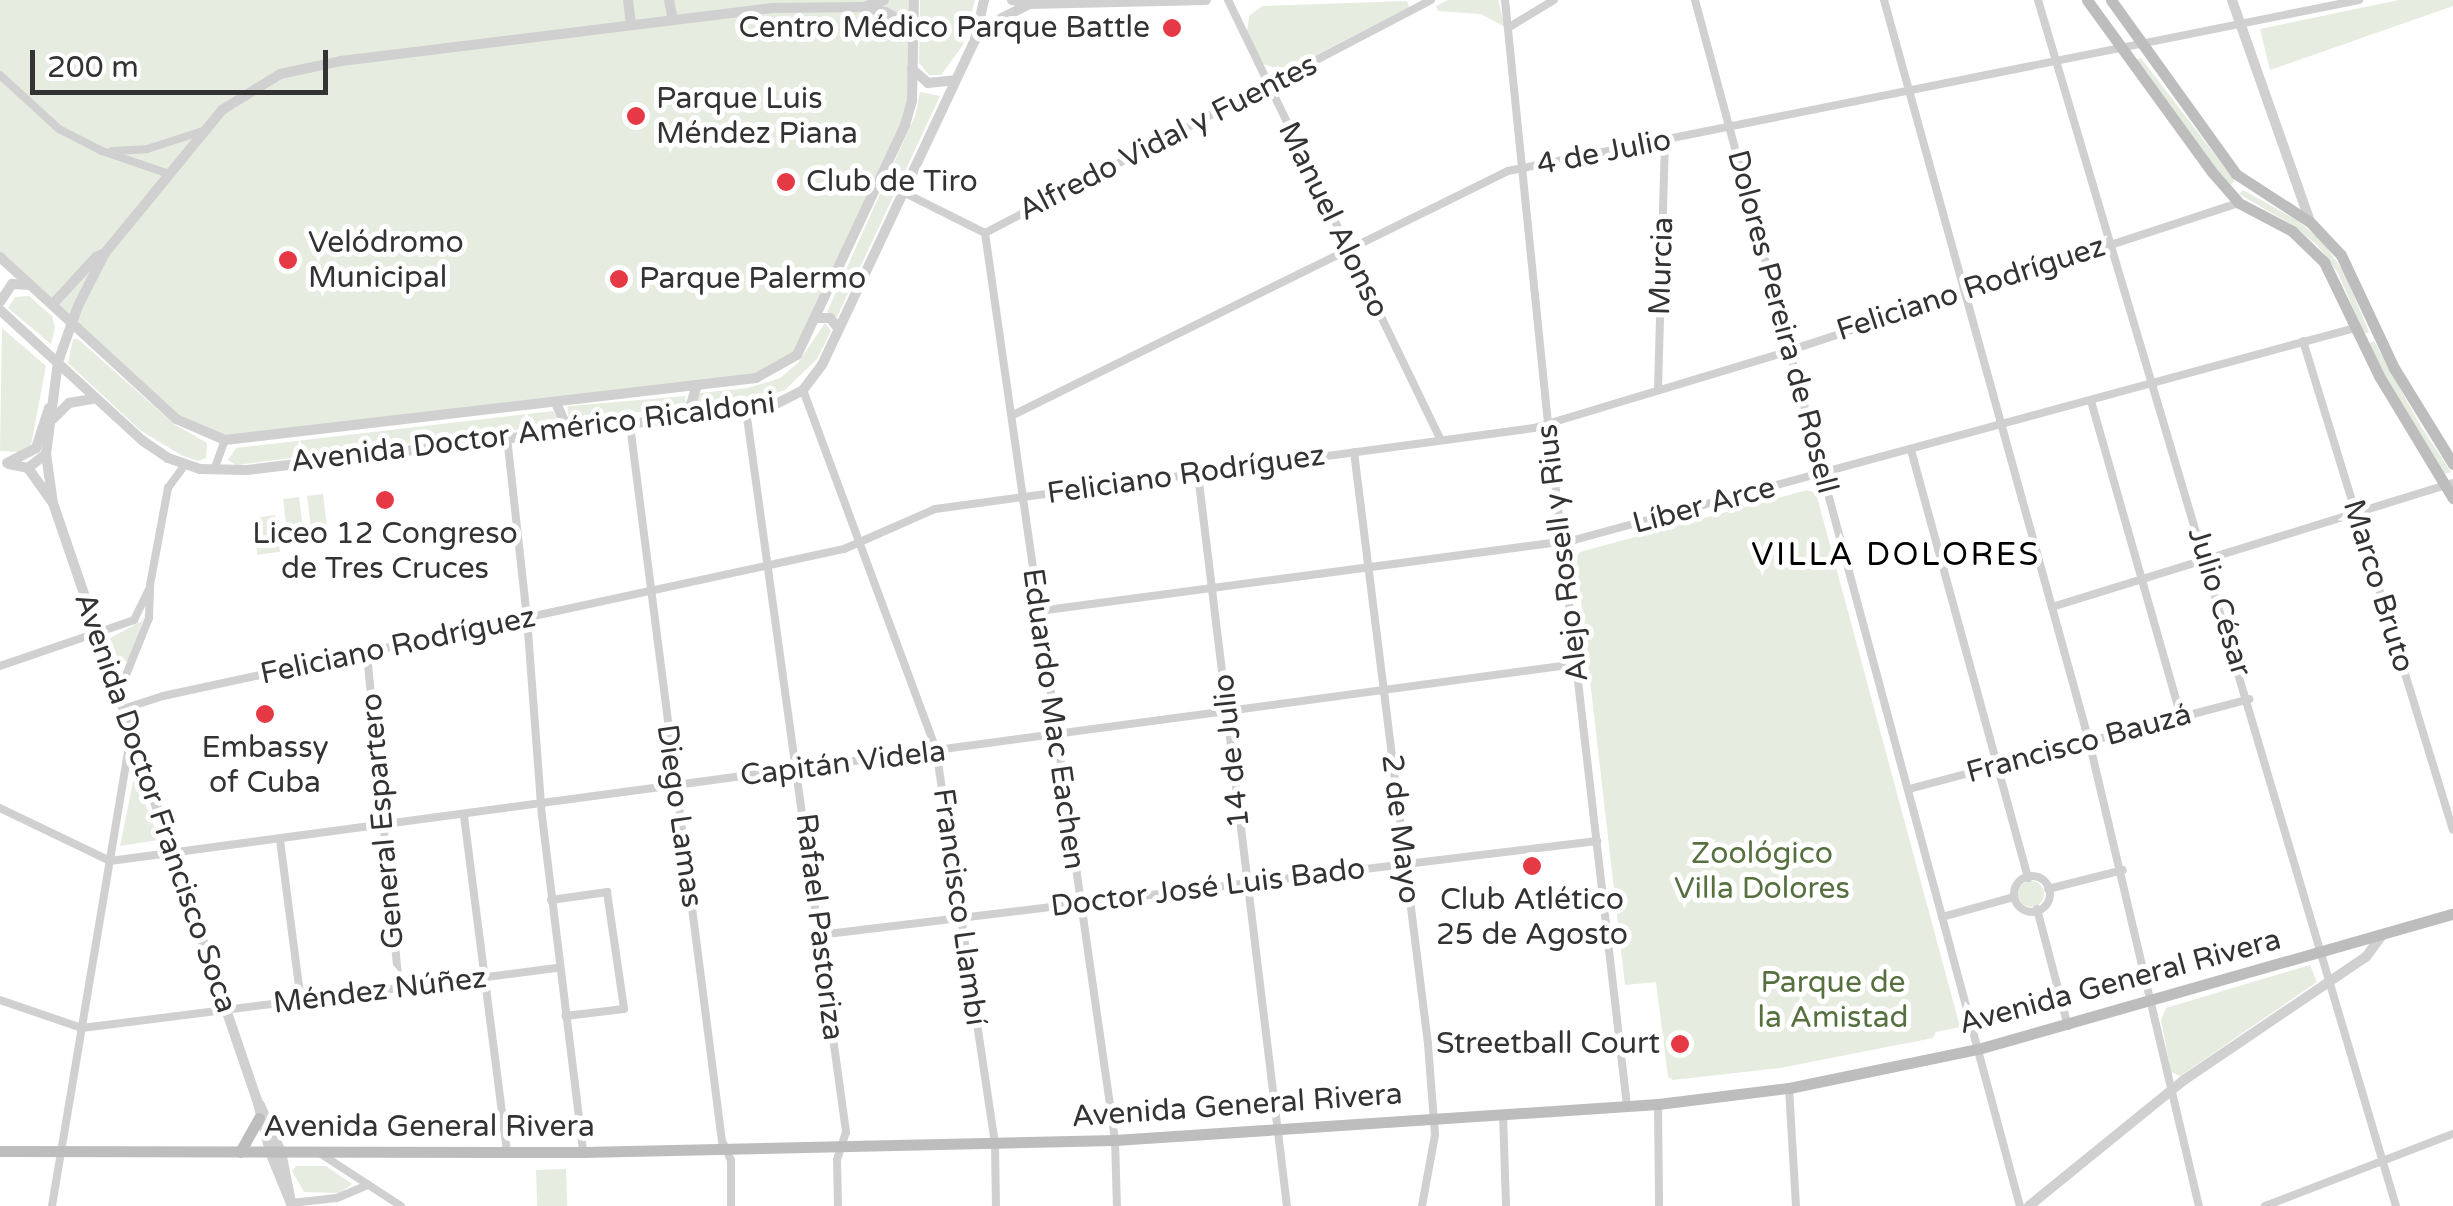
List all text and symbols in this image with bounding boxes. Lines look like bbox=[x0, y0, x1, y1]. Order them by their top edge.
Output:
place label: Centro Médico Parque Battle bbox=[738, 10, 1150, 46]
marker: Centro Médico Parque Battle bbox=[1159, 15, 1185, 41]
scale bar bbox=[35, 30, 332, 92]
street label: Alfredo Vidal y Fuentes bbox=[1013, 47, 1323, 229]
text: 200 m bbox=[47, 49, 139, 86]
place label: Parque Luis Méndez Piana bbox=[656, 81, 858, 152]
marker: Parque Luis Méndez Piana bbox=[625, 105, 647, 127]
street label: Manuel Alonso bbox=[1270, 116, 1396, 324]
street label: 4 de Julio bbox=[1534, 122, 1674, 184]
street label: Dolores Pereira de Rosell bbox=[1719, 146, 1845, 498]
place label: Club de Tiro bbox=[806, 164, 978, 200]
marker: Club de Tiro bbox=[775, 171, 797, 193]
street label: Murcia bbox=[1642, 216, 1682, 316]
place label: Velódromo Municipal bbox=[308, 225, 464, 296]
street label: Feliciano Rodríguez bbox=[1832, 229, 2110, 349]
marker: Velódromo Municipal bbox=[277, 249, 299, 271]
place label: Parque Palermo bbox=[639, 261, 866, 297]
marker: Parque Palermo bbox=[608, 268, 630, 290]
street label: Avenida Doctor Américo Ricaldoni bbox=[289, 385, 777, 481]
street label: Alejo Rosell y Rius bbox=[1529, 422, 1597, 684]
street label: Feliciano Rodríguez bbox=[1045, 438, 1327, 512]
street label: Líber Arce bbox=[1629, 470, 1779, 542]
marker: Liceo 12 Congreso de Tres Cruces bbox=[374, 489, 396, 511]
street label: Marco Bruto bbox=[2335, 495, 2421, 677]
place label: Liceo 12 Congreso de Tres Cruces bbox=[252, 516, 518, 586]
street label: Julio César bbox=[2179, 523, 2259, 681]
district label: VILLA DOLORES bbox=[1751, 536, 2041, 574]
street label: Eduardo Mac Eachen bbox=[1014, 566, 1092, 872]
street label: Avenida Doctor Francisco Soca bbox=[66, 588, 244, 1018]
street label: Feliciano Rodríguez bbox=[257, 599, 539, 693]
street label: 14 de Julio bbox=[1206, 672, 1258, 830]
street label: General Espartero bbox=[354, 692, 412, 950]
street label: Francisco Bauzá bbox=[1963, 697, 2195, 791]
marker: Embassy of Cuba bbox=[254, 703, 276, 725]
street label: Diego Lamas bbox=[648, 722, 710, 910]
place label: Embassy of Cuba bbox=[201, 730, 329, 800]
street label: Capitán Videla bbox=[738, 734, 948, 794]
street label: 2 de Mayo bbox=[1373, 752, 1427, 906]
street label: Francisco Llambí bbox=[925, 786, 993, 1028]
street label: Rafael Pastoriza bbox=[787, 811, 851, 1043]
park label: Zoológico Villa Dolores bbox=[1674, 836, 1850, 906]
street label: Doctor José Luis Bado bbox=[1049, 851, 1367, 925]
marker: Club Atlético 25 de Agosto bbox=[1521, 855, 1543, 877]
place label: Club Atlético 25 de Agosto bbox=[1436, 882, 1628, 952]
street label: Avenida General Rivera bbox=[1955, 922, 2285, 1042]
street label: Méndez Núñez bbox=[271, 960, 489, 1022]
park label: Parque de la Amistad bbox=[1758, 965, 1908, 1036]
place label: Streetball Court bbox=[1436, 1026, 1660, 1062]
marker: Streetball Court bbox=[1669, 1033, 1691, 1055]
street label: Avenida General Rivera bbox=[1070, 1076, 1404, 1136]
street label: Avenida General Rivera bbox=[263, 1109, 595, 1145]

